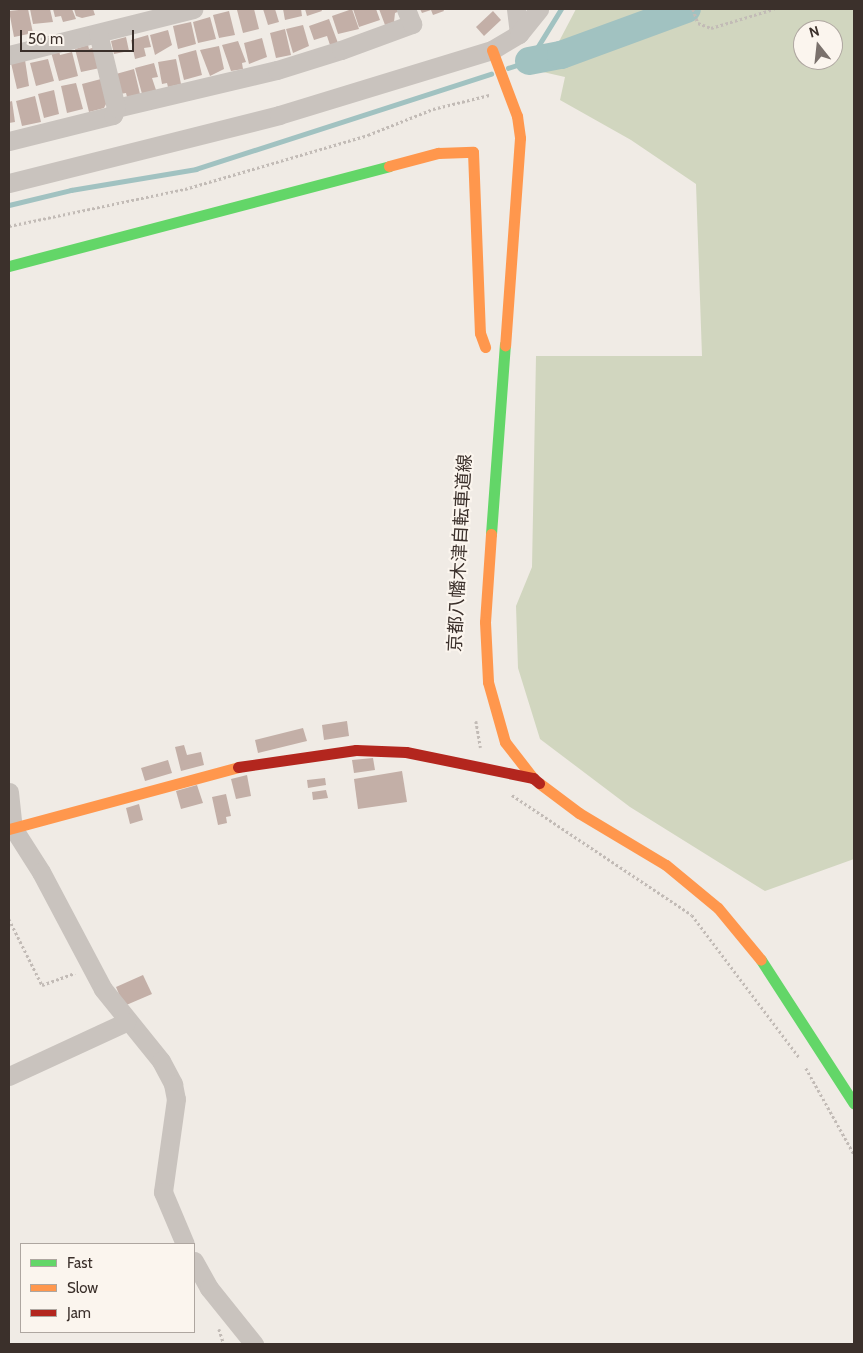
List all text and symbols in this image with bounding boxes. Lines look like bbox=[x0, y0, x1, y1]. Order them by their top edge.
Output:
scale bar bbox=[22, 20, 136, 52]
north arrow bbox=[793, 20, 843, 70]
text: N bbox=[807, 22, 821, 42]
text: 50 m bbox=[28, 30, 63, 48]
street label: 京都八幡木津自転車道線 bbox=[444, 454, 476, 652]
legend bbox=[20, 1243, 195, 1333]
text: Fast bbox=[67, 1254, 92, 1272]
text: Slow bbox=[67, 1279, 98, 1297]
text: Jam bbox=[67, 1304, 91, 1322]

